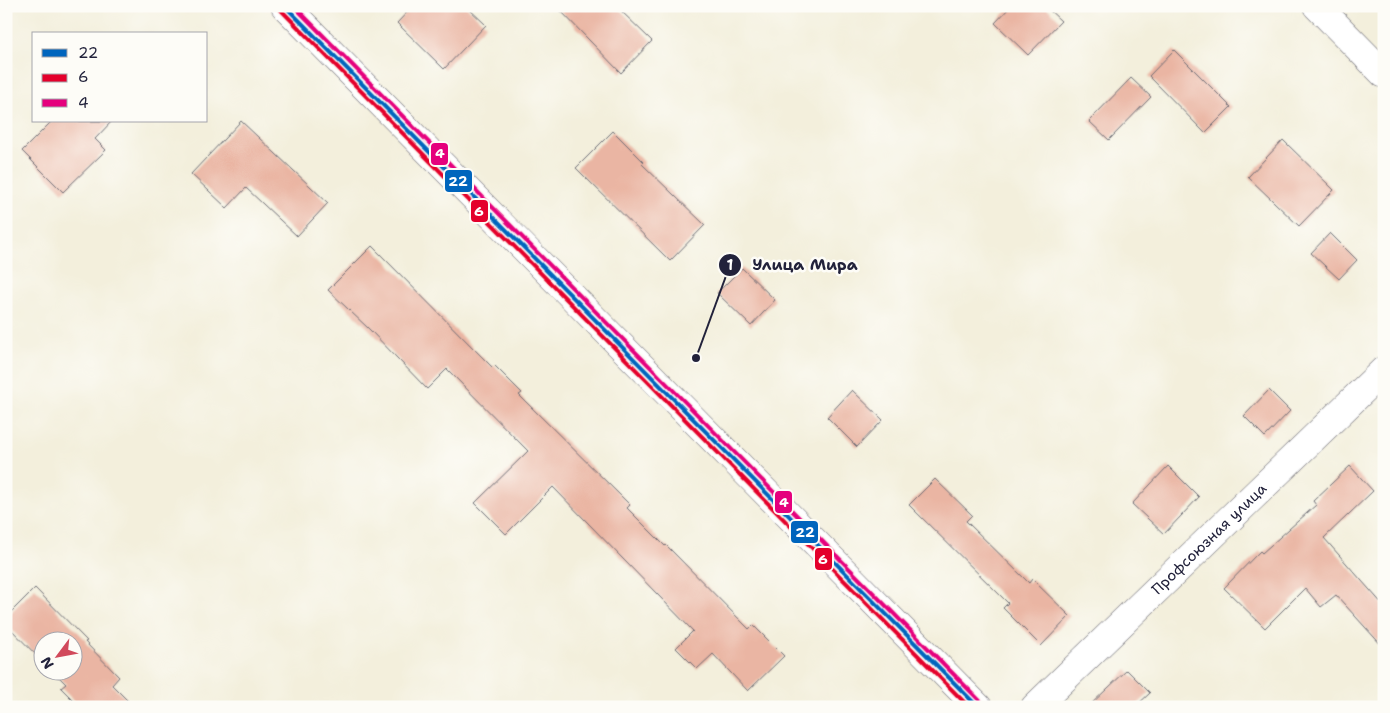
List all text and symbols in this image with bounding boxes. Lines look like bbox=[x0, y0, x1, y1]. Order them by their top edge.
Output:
legend bbox=[32, 32, 208, 122]
text: 22 bbox=[78, 43, 98, 63]
text: 6 bbox=[78, 67, 89, 87]
text: 4 bbox=[78, 93, 89, 113]
line badge: 4 bbox=[430, 142, 449, 166]
text: 4 bbox=[435, 144, 445, 162]
line badge: 22 bbox=[444, 169, 473, 193]
text: 22 bbox=[448, 172, 468, 190]
line badge: 6 bbox=[470, 199, 489, 223]
text: 6 bbox=[474, 202, 484, 220]
callout: Улица Мира bbox=[717, 249, 868, 280]
text: Улица Мира bbox=[752, 254, 858, 275]
text: 1 bbox=[727, 255, 734, 275]
street label: Профсоюзная улица bbox=[1147, 478, 1271, 599]
line badge: 4 bbox=[774, 490, 793, 514]
text: 4 bbox=[779, 493, 789, 511]
line badge: 22 bbox=[790, 520, 819, 544]
text: 22 bbox=[795, 523, 815, 541]
line badge: 6 bbox=[814, 547, 833, 571]
text: 6 bbox=[818, 550, 828, 568]
north arrow bbox=[32, 630, 82, 680]
text: N bbox=[36, 653, 58, 672]

